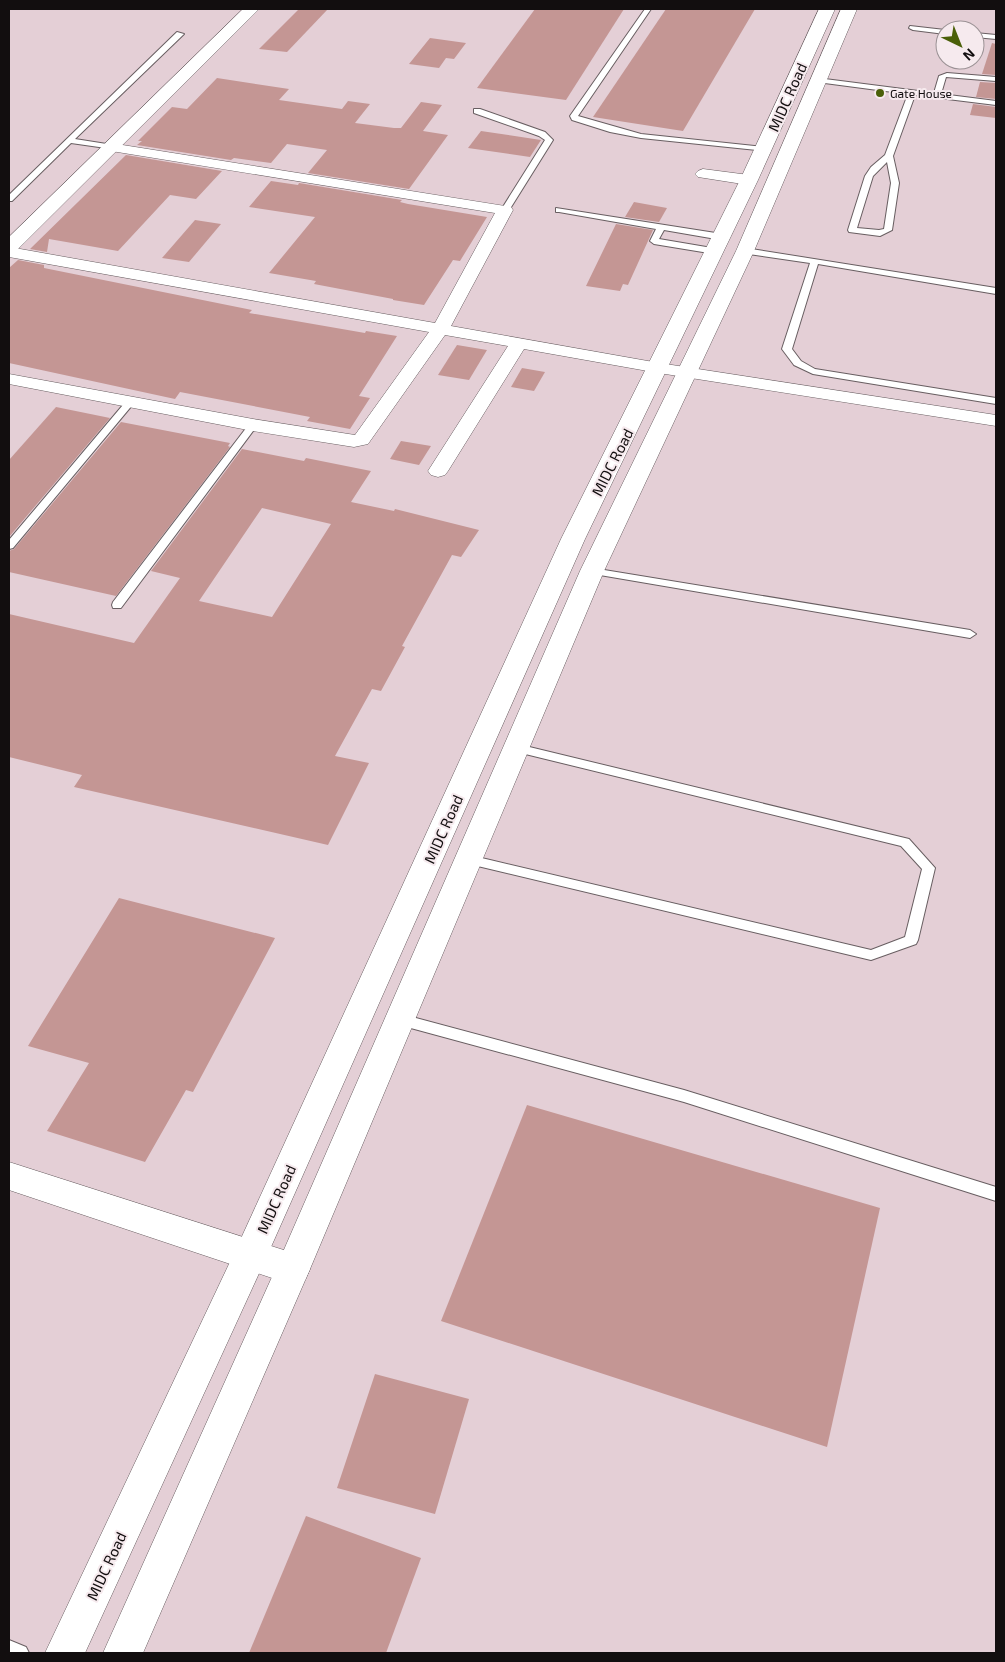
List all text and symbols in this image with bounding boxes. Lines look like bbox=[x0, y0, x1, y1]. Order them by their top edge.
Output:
north arrow bbox=[935, 20, 985, 70]
text: N bbox=[960, 45, 979, 65]
street label: MIDC Road bbox=[764, 60, 810, 134]
place label: Gate House bbox=[890, 86, 952, 100]
marker: Gate House bbox=[874, 87, 886, 99]
street label: MIDC Road bbox=[587, 425, 637, 499]
street label: MIDC Road bbox=[420, 792, 466, 866]
street label: MIDC Road bbox=[253, 1162, 299, 1236]
street label: MIDC Road bbox=[82, 1529, 130, 1603]

